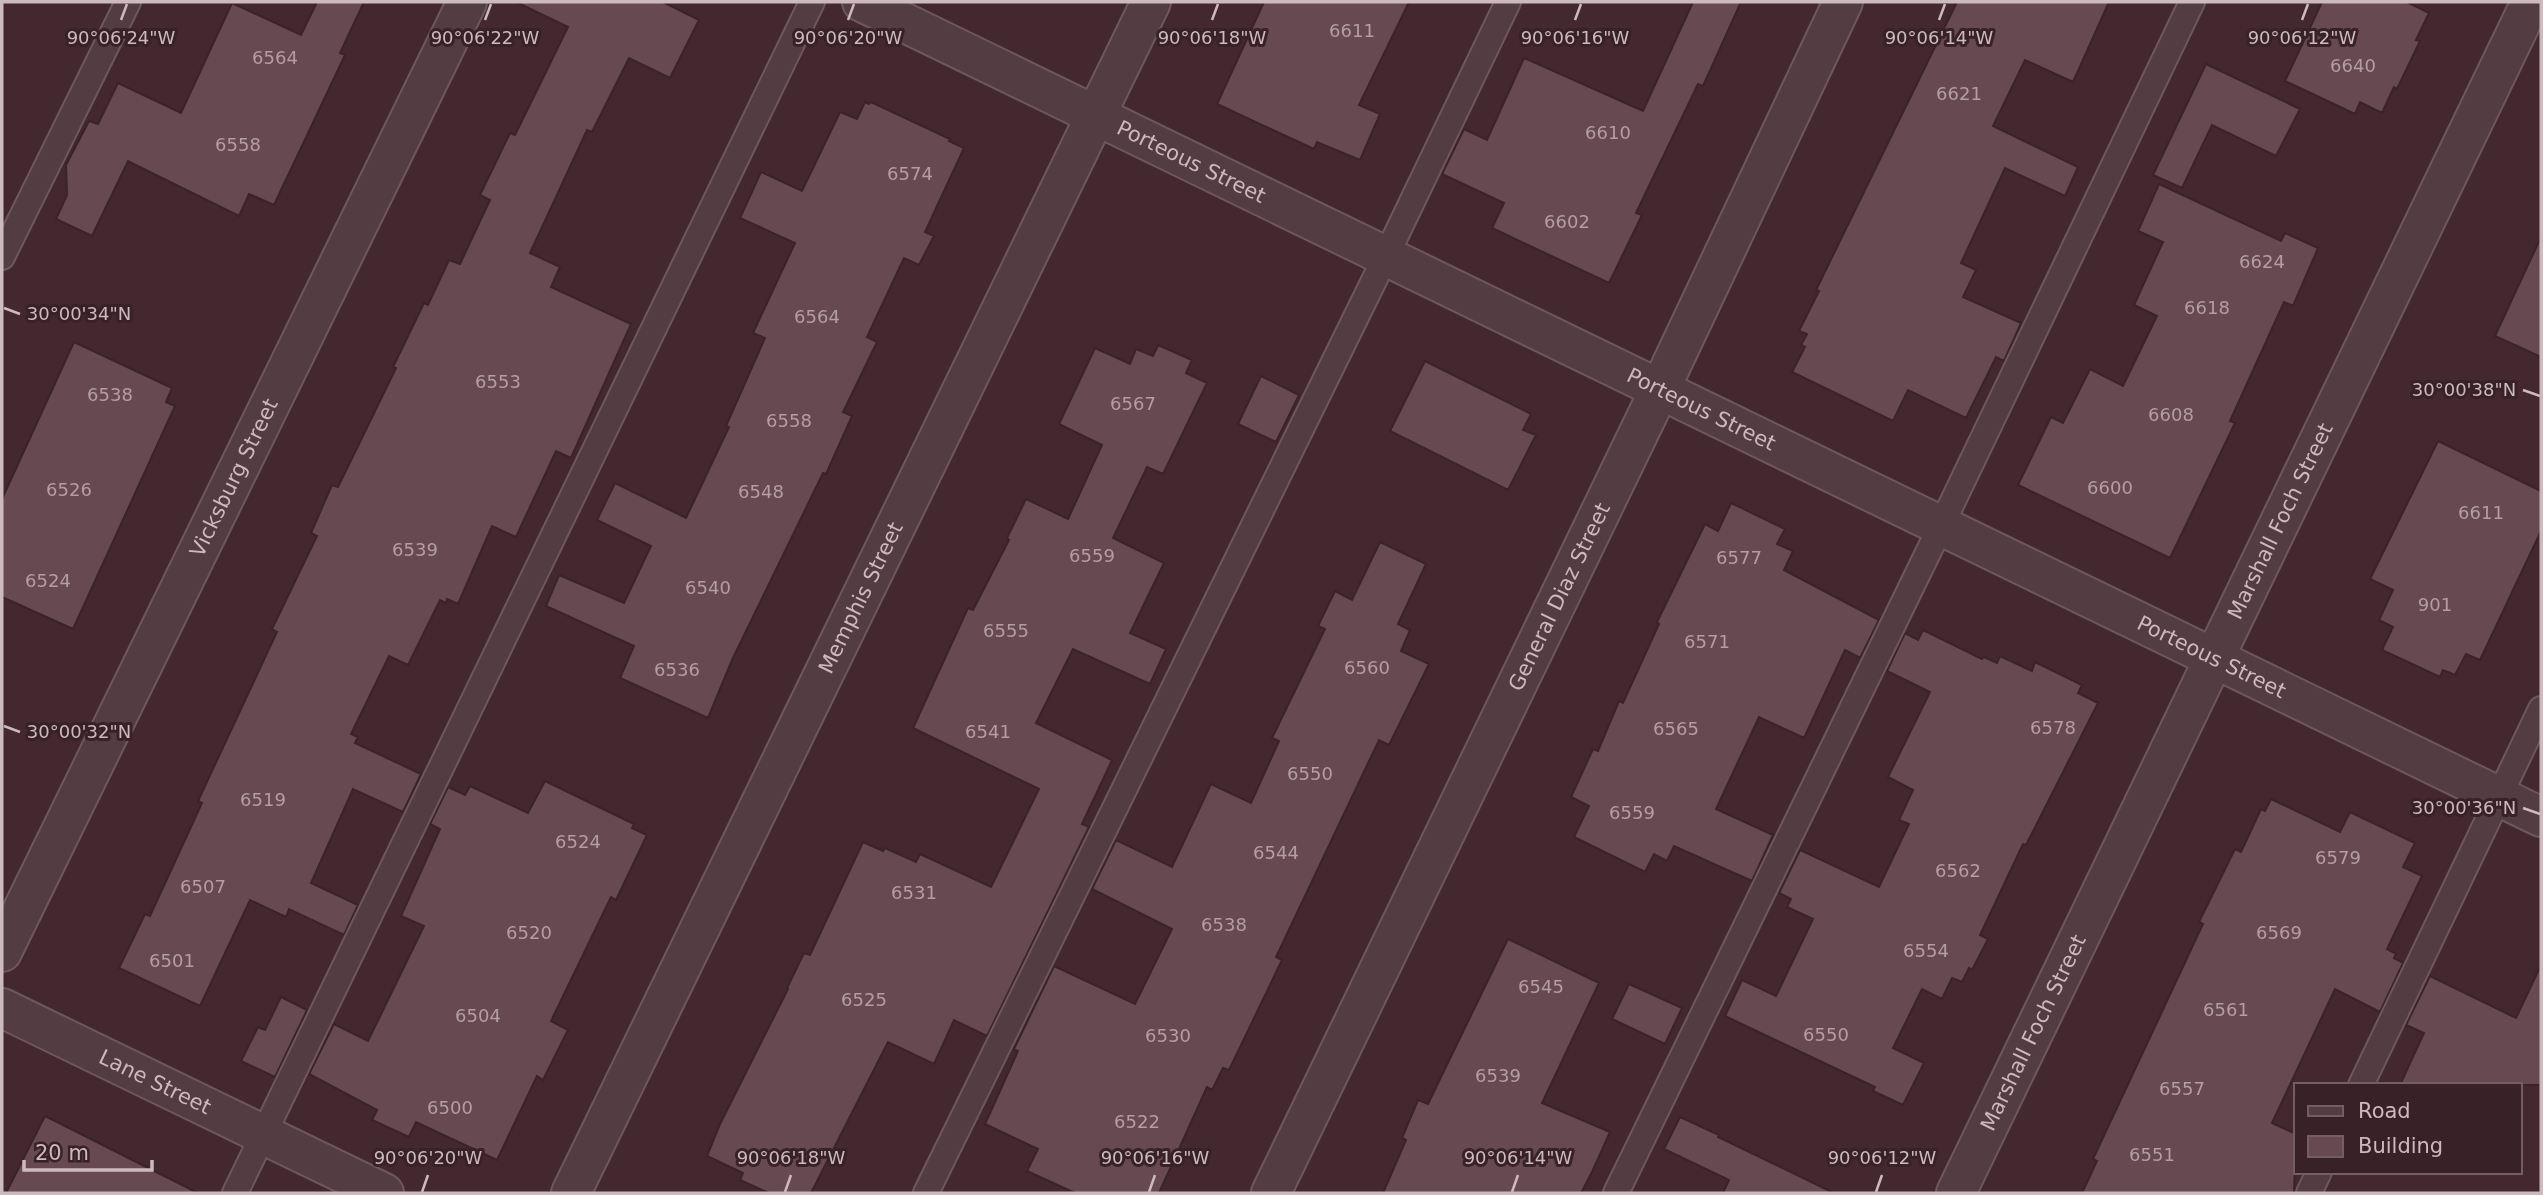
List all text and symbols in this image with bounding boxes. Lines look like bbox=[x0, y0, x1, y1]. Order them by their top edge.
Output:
house number: 6611 bbox=[1329, 20, 1375, 41]
text: 90°06'24"W bbox=[67, 27, 176, 48]
text: 90°06'22"W bbox=[431, 27, 540, 48]
text: 90°06'20"W bbox=[794, 27, 903, 48]
text: 90°06'18"W bbox=[1158, 27, 1267, 48]
text: 90°06'16"W bbox=[1521, 27, 1630, 48]
text: 90°06'14"W bbox=[1885, 27, 1994, 48]
text: 90°06'12"W bbox=[2248, 27, 2357, 48]
house number: 6564 bbox=[252, 47, 298, 68]
house number: 6640 bbox=[2330, 55, 2376, 76]
house number: 6621 bbox=[1936, 83, 1982, 104]
street label: Porteous Street bbox=[1113, 116, 1269, 208]
house number: 6610 bbox=[1585, 122, 1631, 143]
house number: 6558 bbox=[215, 134, 261, 155]
house number: 6574 bbox=[887, 163, 933, 184]
house number: 6602 bbox=[1544, 211, 1590, 232]
house number: 6624 bbox=[2239, 251, 2285, 272]
house number: 6618 bbox=[2184, 297, 2230, 318]
text: 30°00'34"N bbox=[27, 303, 131, 324]
house number: 6564 bbox=[794, 306, 840, 327]
street label: Porteous Street bbox=[1623, 363, 1780, 456]
house number: 6553 bbox=[475, 371, 521, 392]
text: 30°00'38"N bbox=[2412, 379, 2516, 400]
house number: 6538 bbox=[87, 384, 133, 405]
house number: 6567 bbox=[1110, 393, 1156, 414]
street label: Vicksburg Street bbox=[185, 395, 283, 561]
house number: 6608 bbox=[2148, 404, 2194, 425]
house number: 6558 bbox=[766, 410, 812, 431]
street label: Marshall Foch Street bbox=[2223, 419, 2338, 623]
house number: 6600 bbox=[2087, 477, 2133, 498]
house number: 6526 bbox=[46, 479, 92, 500]
house number: 6548 bbox=[738, 481, 784, 502]
street label: General Diaz Street bbox=[1504, 499, 1615, 695]
house number: 6611 bbox=[2458, 502, 2504, 523]
street label: Memphis Street bbox=[814, 518, 908, 677]
house number: 6539 bbox=[392, 539, 438, 560]
house number: 6559 bbox=[1069, 545, 1115, 566]
house number: 6577 bbox=[1716, 547, 1762, 568]
house number: 6524 bbox=[25, 570, 71, 591]
house number: 6540 bbox=[685, 577, 731, 598]
house number: 901 bbox=[2418, 594, 2452, 615]
street label: Porteous Street bbox=[2133, 611, 2290, 703]
house number: 6555 bbox=[983, 620, 1029, 641]
house number: 6571 bbox=[1684, 631, 1730, 652]
house number: 6560 bbox=[1344, 657, 1390, 678]
house number: 6536 bbox=[654, 659, 700, 680]
house number: 6578 bbox=[2030, 717, 2076, 738]
house number: 6565 bbox=[1653, 718, 1699, 739]
text: 30°00'32"N bbox=[27, 721, 131, 742]
house number: 6541 bbox=[965, 721, 1011, 742]
house number: 6550 bbox=[1287, 763, 1333, 784]
house number: 6519 bbox=[240, 789, 286, 810]
text: 30°00'36"N bbox=[2412, 797, 2516, 818]
house number: 6559 bbox=[1609, 802, 1655, 823]
house number: 6524 bbox=[555, 831, 601, 852]
house number: 6544 bbox=[1253, 842, 1299, 863]
house number: 6579 bbox=[2315, 847, 2361, 868]
house number: 6562 bbox=[1935, 860, 1981, 881]
house number: 6507 bbox=[180, 876, 226, 897]
house number: 6531 bbox=[891, 882, 937, 903]
house number: 6538 bbox=[1201, 914, 1247, 935]
house number: 6520 bbox=[506, 922, 552, 943]
house number: 6569 bbox=[2256, 922, 2302, 943]
street label: Marshall Foch Street bbox=[1976, 931, 2091, 1135]
house number: 6554 bbox=[1903, 940, 1949, 961]
house number: 6501 bbox=[149, 950, 195, 971]
house number: 6545 bbox=[1518, 976, 1564, 997]
house number: 6525 bbox=[841, 989, 887, 1010]
house number: 6561 bbox=[2203, 999, 2249, 1020]
house number: 6504 bbox=[455, 1005, 501, 1026]
house number: 6550 bbox=[1803, 1024, 1849, 1045]
house number: 6530 bbox=[1145, 1025, 1191, 1046]
street label: Lane Street bbox=[95, 1045, 215, 1119]
house number: 6539 bbox=[1475, 1065, 1521, 1086]
house number: 6557 bbox=[2159, 1078, 2205, 1099]
legend bbox=[2294, 1083, 2522, 1174]
house number: 6500 bbox=[427, 1097, 473, 1118]
text: Road bbox=[2358, 1099, 2411, 1123]
house number: 6522 bbox=[1114, 1111, 1160, 1132]
scale bar bbox=[24, 1128, 152, 1172]
text: Building bbox=[2358, 1134, 2443, 1158]
text: 20 m bbox=[35, 1141, 89, 1165]
house number: 6551 bbox=[2129, 1144, 2175, 1165]
text: 90°06'20"W bbox=[374, 1147, 483, 1168]
text: 90°06'18"W bbox=[737, 1147, 846, 1168]
text: 90°06'16"W bbox=[1101, 1147, 1210, 1168]
text: 90°06'14"W bbox=[1464, 1147, 1573, 1168]
text: 90°06'12"W bbox=[1828, 1147, 1937, 1168]

